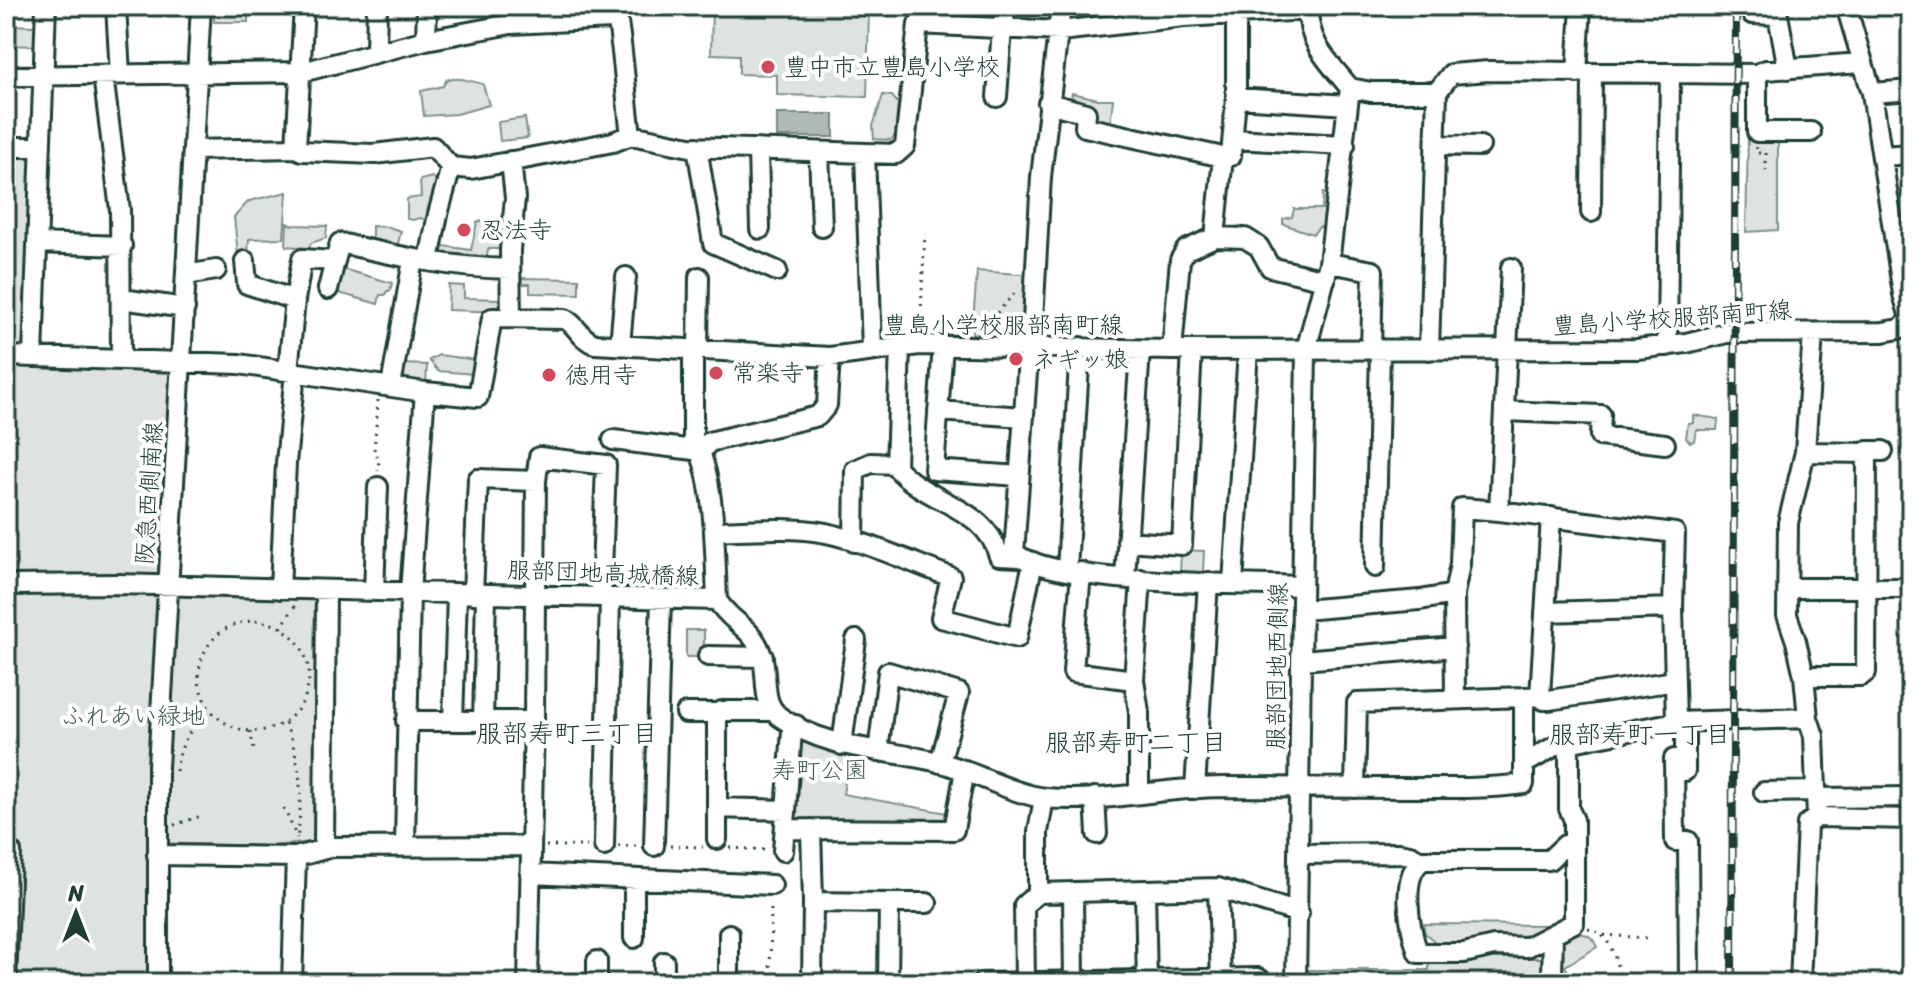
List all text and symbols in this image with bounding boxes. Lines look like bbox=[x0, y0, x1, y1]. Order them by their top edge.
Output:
place label: 豊中市立豊島小学校 bbox=[784, 46, 1000, 88]
marker: 豊中市立豊島小学校 bbox=[759, 58, 777, 76]
place label: 忍法寺 bbox=[480, 209, 552, 251]
marker: 忍法寺 bbox=[455, 221, 473, 239]
street label: 豊島小学校服部南町線 bbox=[1551, 289, 1793, 347]
street label: 豊島小学校服部南町線 bbox=[883, 304, 1123, 346]
place label: ネギッ娘 bbox=[1032, 338, 1128, 380]
marker: ネギッ娘 bbox=[1007, 350, 1025, 368]
place label: 常楽寺 bbox=[732, 352, 804, 394]
place label: 徳用寺 bbox=[565, 354, 637, 396]
marker: 常楽寺 bbox=[707, 364, 725, 382]
marker: 徳用寺 bbox=[540, 366, 558, 384]
street label: 阪急西側南線 bbox=[123, 420, 175, 566]
street label: 服部団地高城橋線 bbox=[506, 549, 700, 597]
street label: 服部団地西側線 bbox=[1255, 582, 1299, 750]
park label: ふれあい緑地 bbox=[61, 695, 205, 737]
district label: 服部寿町三丁目 bbox=[476, 710, 658, 756]
district label: 服部寿町一丁目 bbox=[1549, 711, 1731, 757]
district label: 服部寿町二丁目 bbox=[1045, 719, 1227, 765]
park label: 寿町公園 bbox=[772, 749, 868, 791]
north arrow bbox=[36, 873, 116, 953]
text: N bbox=[67, 874, 84, 913]

